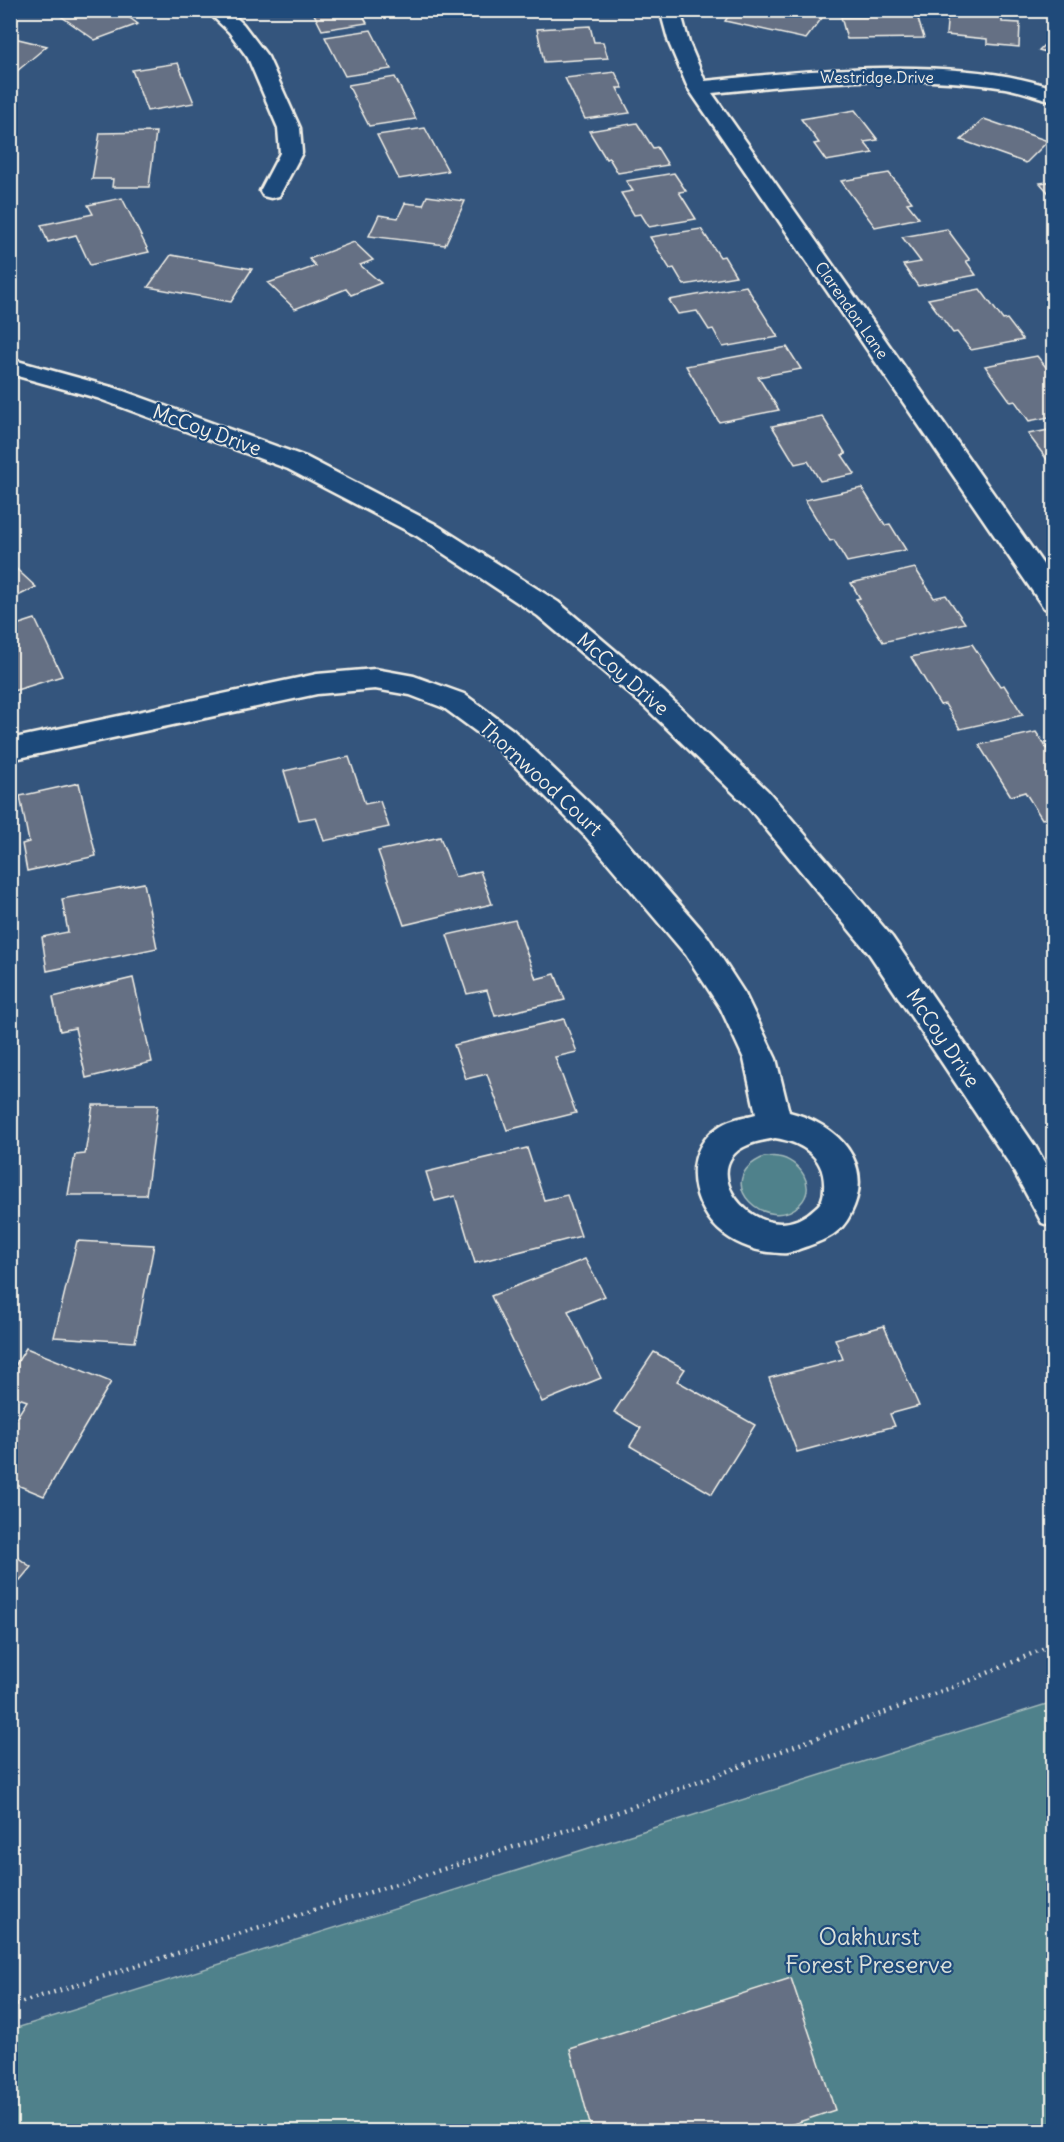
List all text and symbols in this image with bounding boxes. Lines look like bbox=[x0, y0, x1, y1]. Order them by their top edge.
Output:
street label: Westridge Drive bbox=[820, 67, 934, 87]
street label: Clarendon Lane bbox=[811, 257, 893, 363]
street label: McCoy Drive bbox=[150, 398, 265, 461]
street label: McCoy Drive bbox=[572, 627, 674, 720]
street label: Thornwood Court bbox=[475, 714, 608, 841]
street label: McCoy Drive bbox=[901, 984, 986, 1092]
park label: Oakhurst Forest Preserve bbox=[785, 1921, 953, 1979]

